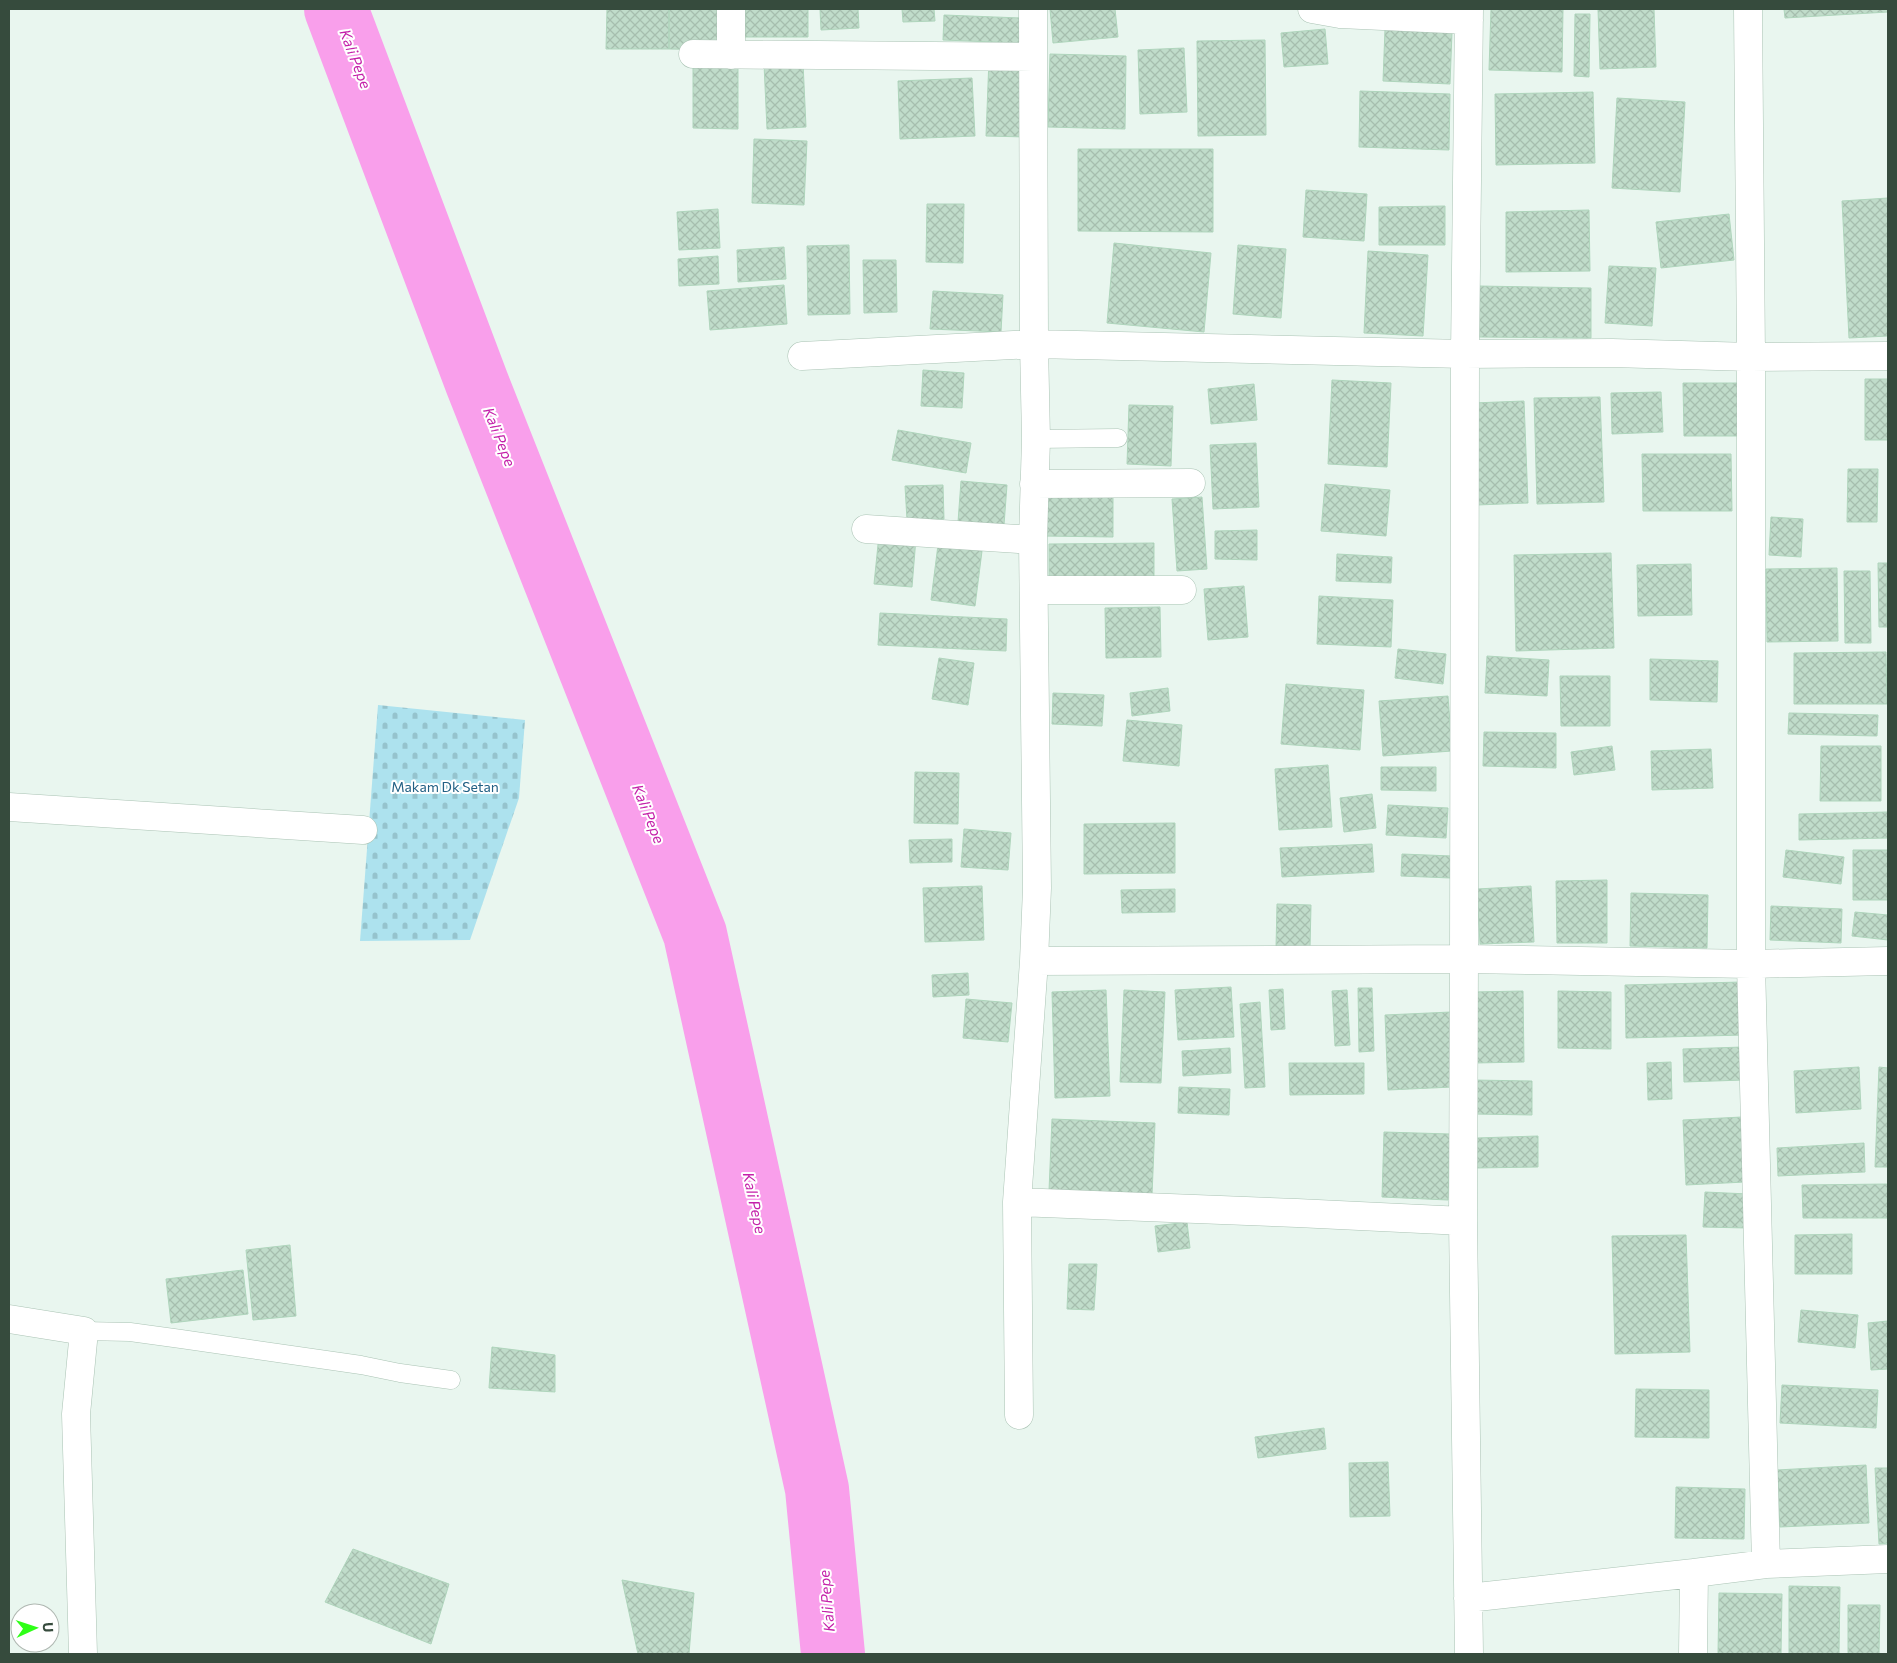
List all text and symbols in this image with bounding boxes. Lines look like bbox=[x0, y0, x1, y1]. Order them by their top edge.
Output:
water label: Kali Pepe bbox=[336, 26, 376, 91]
water label: Kali Pepe bbox=[480, 404, 520, 469]
park label: Makam Dk Setan bbox=[391, 778, 499, 795]
water label: Kali Pepe bbox=[629, 781, 669, 846]
water label: Kali Pepe bbox=[740, 1170, 770, 1235]
water label: Kali Pepe bbox=[814, 1569, 838, 1633]
north arrow bbox=[10, 1603, 60, 1653]
text: U bbox=[40, 1622, 57, 1633]

